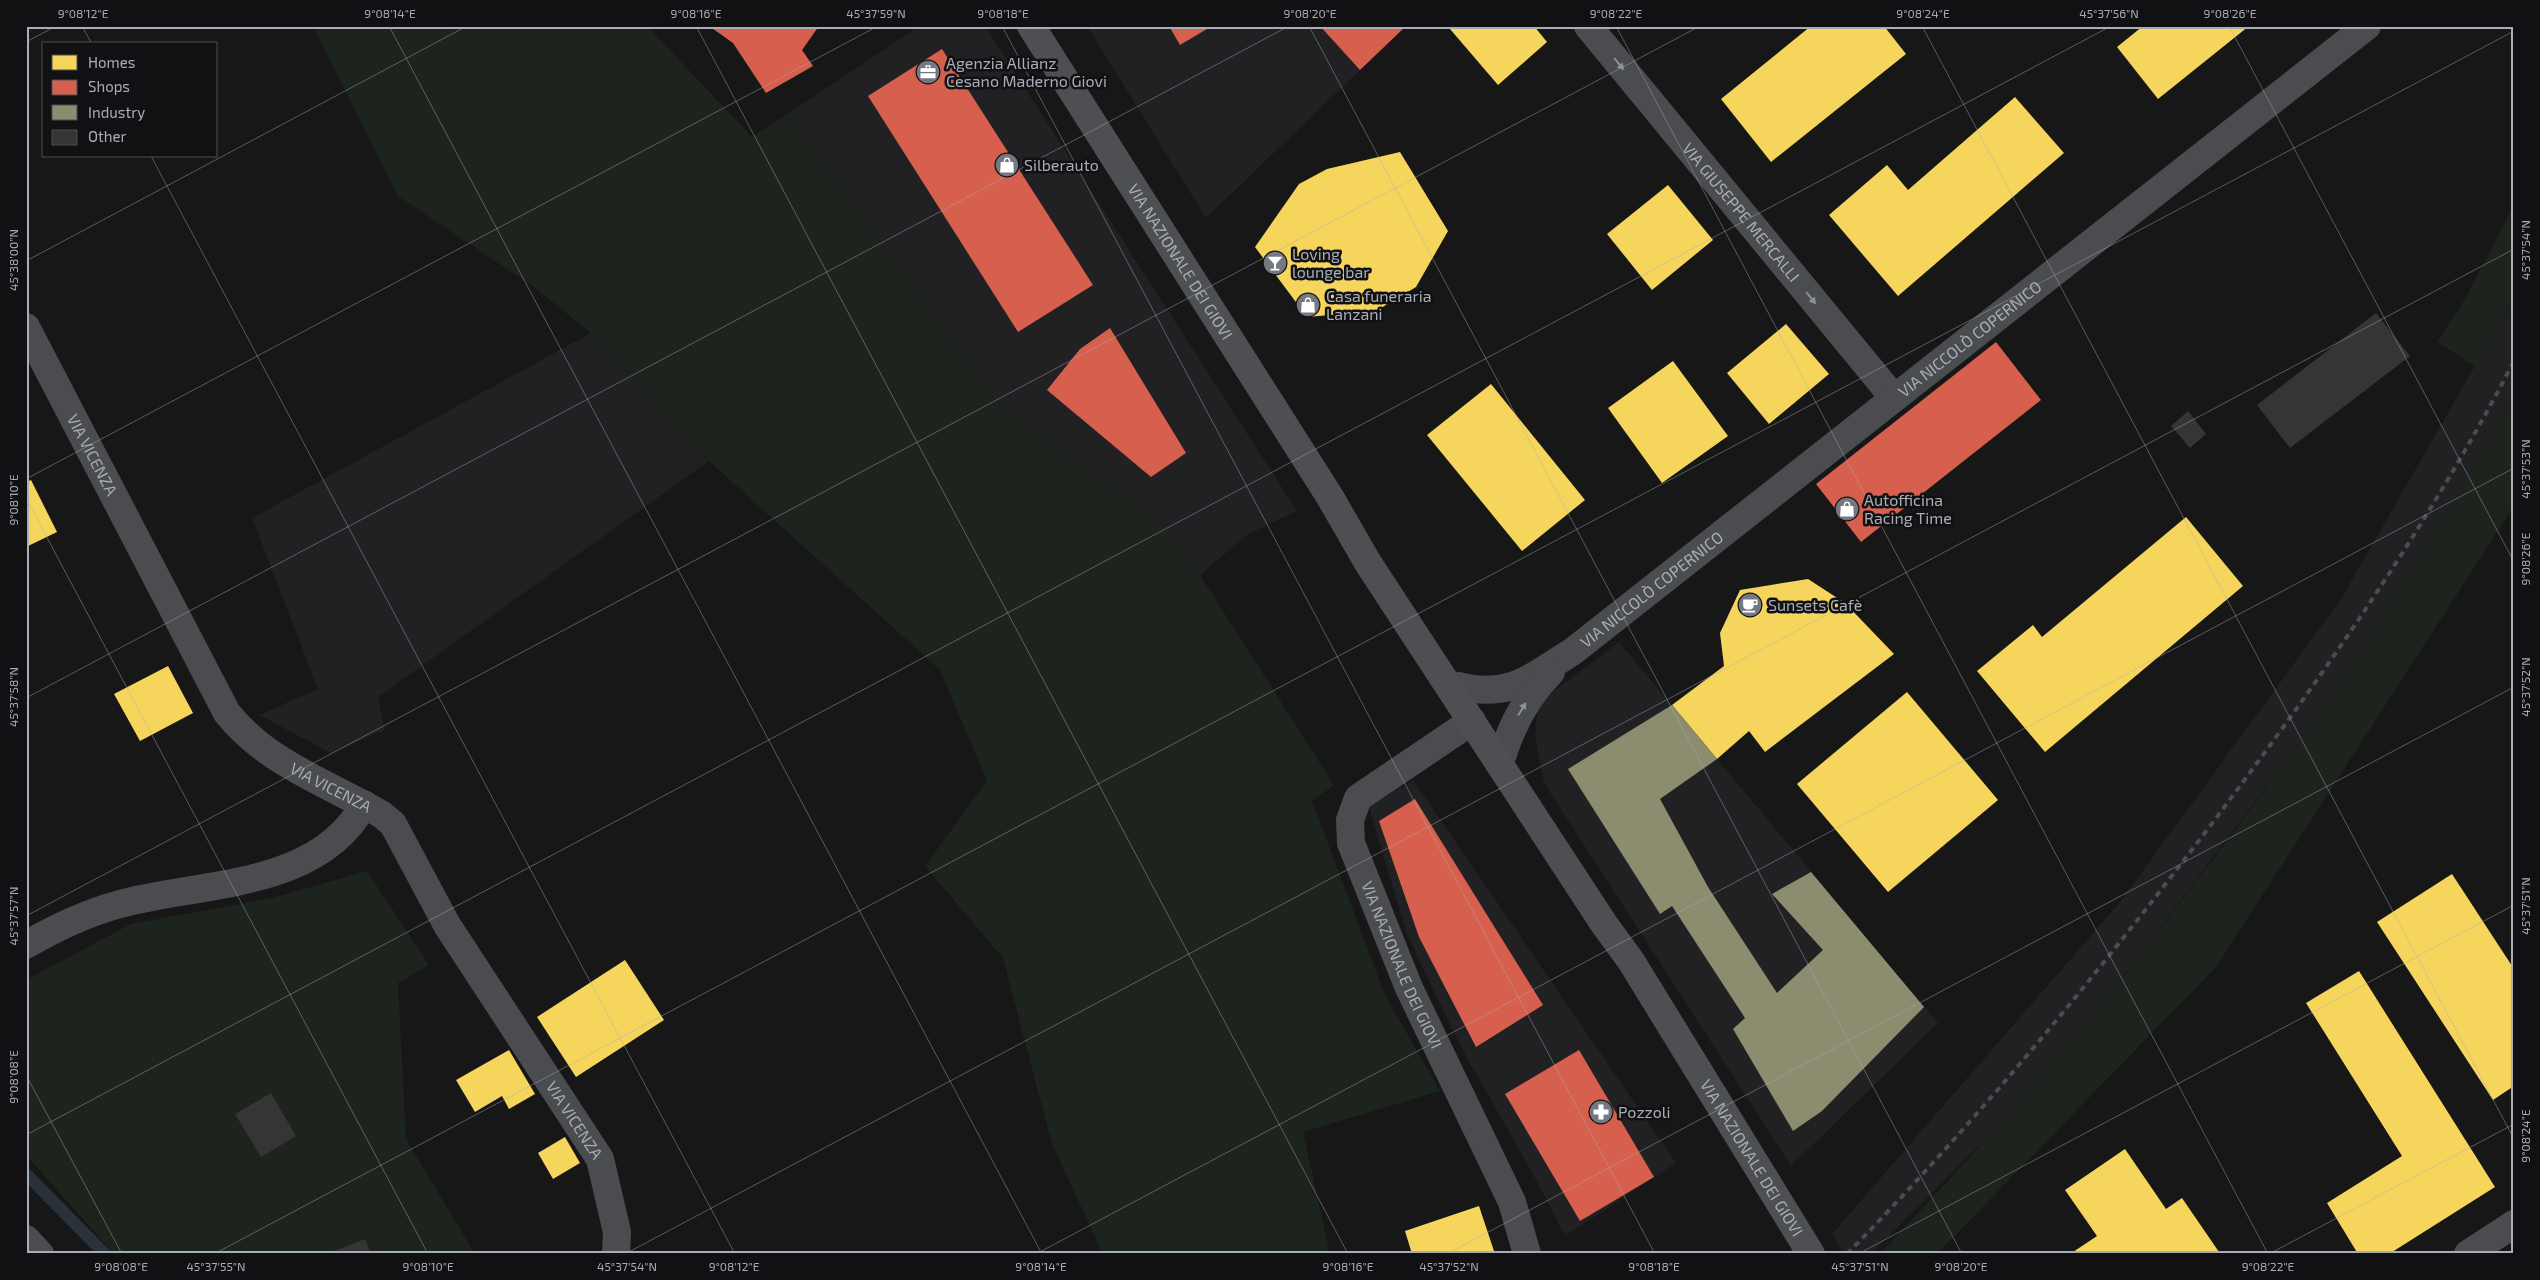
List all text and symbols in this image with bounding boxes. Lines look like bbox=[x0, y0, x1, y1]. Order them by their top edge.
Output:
text: 9°08'12"E bbox=[58, 6, 109, 20]
text: 9°08'14"E bbox=[364, 6, 416, 20]
text: 9°08'16"E bbox=[671, 6, 722, 20]
text: 45°37'59"N bbox=[846, 6, 906, 20]
text: 9°08'18"E bbox=[977, 6, 1029, 20]
text: 9°08'20"E bbox=[1283, 6, 1337, 20]
text: 9°08'22"E bbox=[1590, 6, 1643, 20]
text: 9°08'24"E bbox=[1896, 6, 1950, 20]
text: 45°37'56"N bbox=[2079, 6, 2139, 20]
text: 9°08'26"E bbox=[2204, 6, 2257, 20]
legend bbox=[42, 42, 218, 158]
text: Homes bbox=[88, 53, 135, 71]
place label: Agenzia Allianz Cesano Maderno Giovi bbox=[946, 53, 1107, 90]
one-way arrow bbox=[1613, 57, 1624, 70]
office icon: Agenzia Allianz Cesano Maderno Giovi bbox=[915, 59, 941, 85]
text: Shops bbox=[88, 77, 130, 95]
text: Industry bbox=[88, 103, 145, 121]
text: Other bbox=[88, 127, 127, 145]
street label: VIA GIUSEPPE MERCALLI bbox=[1679, 139, 1804, 285]
shop icon: Silberauto bbox=[994, 152, 1020, 178]
place label: Silberauto bbox=[1024, 155, 1099, 174]
street label: VIA NAZIONALE DEI GIOVI bbox=[1125, 180, 1237, 343]
text: 45°37'54"N bbox=[2518, 220, 2532, 280]
text: 45°38'00"N bbox=[6, 229, 20, 291]
place label: Loving lounge bar bbox=[1292, 244, 1370, 281]
bar icon: Loving lounge bar bbox=[1262, 250, 1288, 276]
street label: VIA NICCOLÒ COPERNICO bbox=[1894, 276, 2045, 400]
place label: Casa funeraria Lanzani bbox=[1326, 286, 1432, 323]
one-way arrow bbox=[1805, 291, 1816, 304]
shop icon: Casa funeraria Lanzani bbox=[1295, 292, 1321, 318]
street label: VIA VICENZA bbox=[64, 411, 122, 498]
text: 45°37'53"N bbox=[2518, 439, 2532, 499]
text: 9°08'10"E bbox=[6, 474, 20, 526]
place label: Autofficina Racing Time bbox=[1864, 490, 1952, 527]
shop icon: Autofficina Racing Time bbox=[1834, 496, 1860, 522]
street label: VIA NICCOLÒ COPERNICO bbox=[1576, 527, 1726, 651]
text: 9°08'26"E bbox=[2518, 532, 2532, 585]
cafe icon: Sunsets Cafè bbox=[1737, 592, 1763, 618]
place label: Sunsets Cafè bbox=[1768, 595, 1862, 614]
text: 45°37'52"N bbox=[2518, 657, 2532, 717]
text: 45°37'58"N bbox=[6, 667, 20, 727]
one-way arrow bbox=[1517, 702, 1526, 715]
street label: VIA VICENZA bbox=[287, 758, 375, 816]
text: 45°37'51"N bbox=[2518, 877, 2532, 935]
street label: VIA NAZIONALE DEI GIOVI bbox=[1358, 878, 1447, 1051]
text: 45°37'57"N bbox=[6, 887, 20, 945]
text: 9°08'08"E bbox=[6, 1050, 20, 1104]
street label: VIA NAZIONALE DEI GIOVI bbox=[1697, 1076, 1808, 1239]
street label: VIA VICENZA bbox=[543, 1077, 607, 1162]
pharmacy icon: Pozzoli bbox=[1588, 1099, 1614, 1125]
place label: Pozzoli bbox=[1618, 1102, 1671, 1121]
text: 9°08'24"E bbox=[2518, 1109, 2532, 1163]
text: 9°08'08"E bbox=[94, 1259, 148, 1273]
text: 45°37'55"N bbox=[186, 1259, 246, 1273]
text: 9°08'10"E bbox=[402, 1259, 454, 1273]
text: 45°37'54"N bbox=[597, 1259, 657, 1273]
text: 9°08'12"E bbox=[709, 1259, 760, 1273]
text: 9°08'14"E bbox=[1015, 1259, 1067, 1273]
text: 9°08'16"E bbox=[1323, 1259, 1374, 1273]
text: 45°37'52"N bbox=[1419, 1259, 1479, 1273]
text: 9°08'18"E bbox=[1628, 1259, 1680, 1273]
text: 45°37'51"N bbox=[1831, 1259, 1889, 1273]
text: 9°08'20"E bbox=[1934, 1259, 1988, 1273]
text: 9°08'22"E bbox=[2242, 1259, 2295, 1273]

